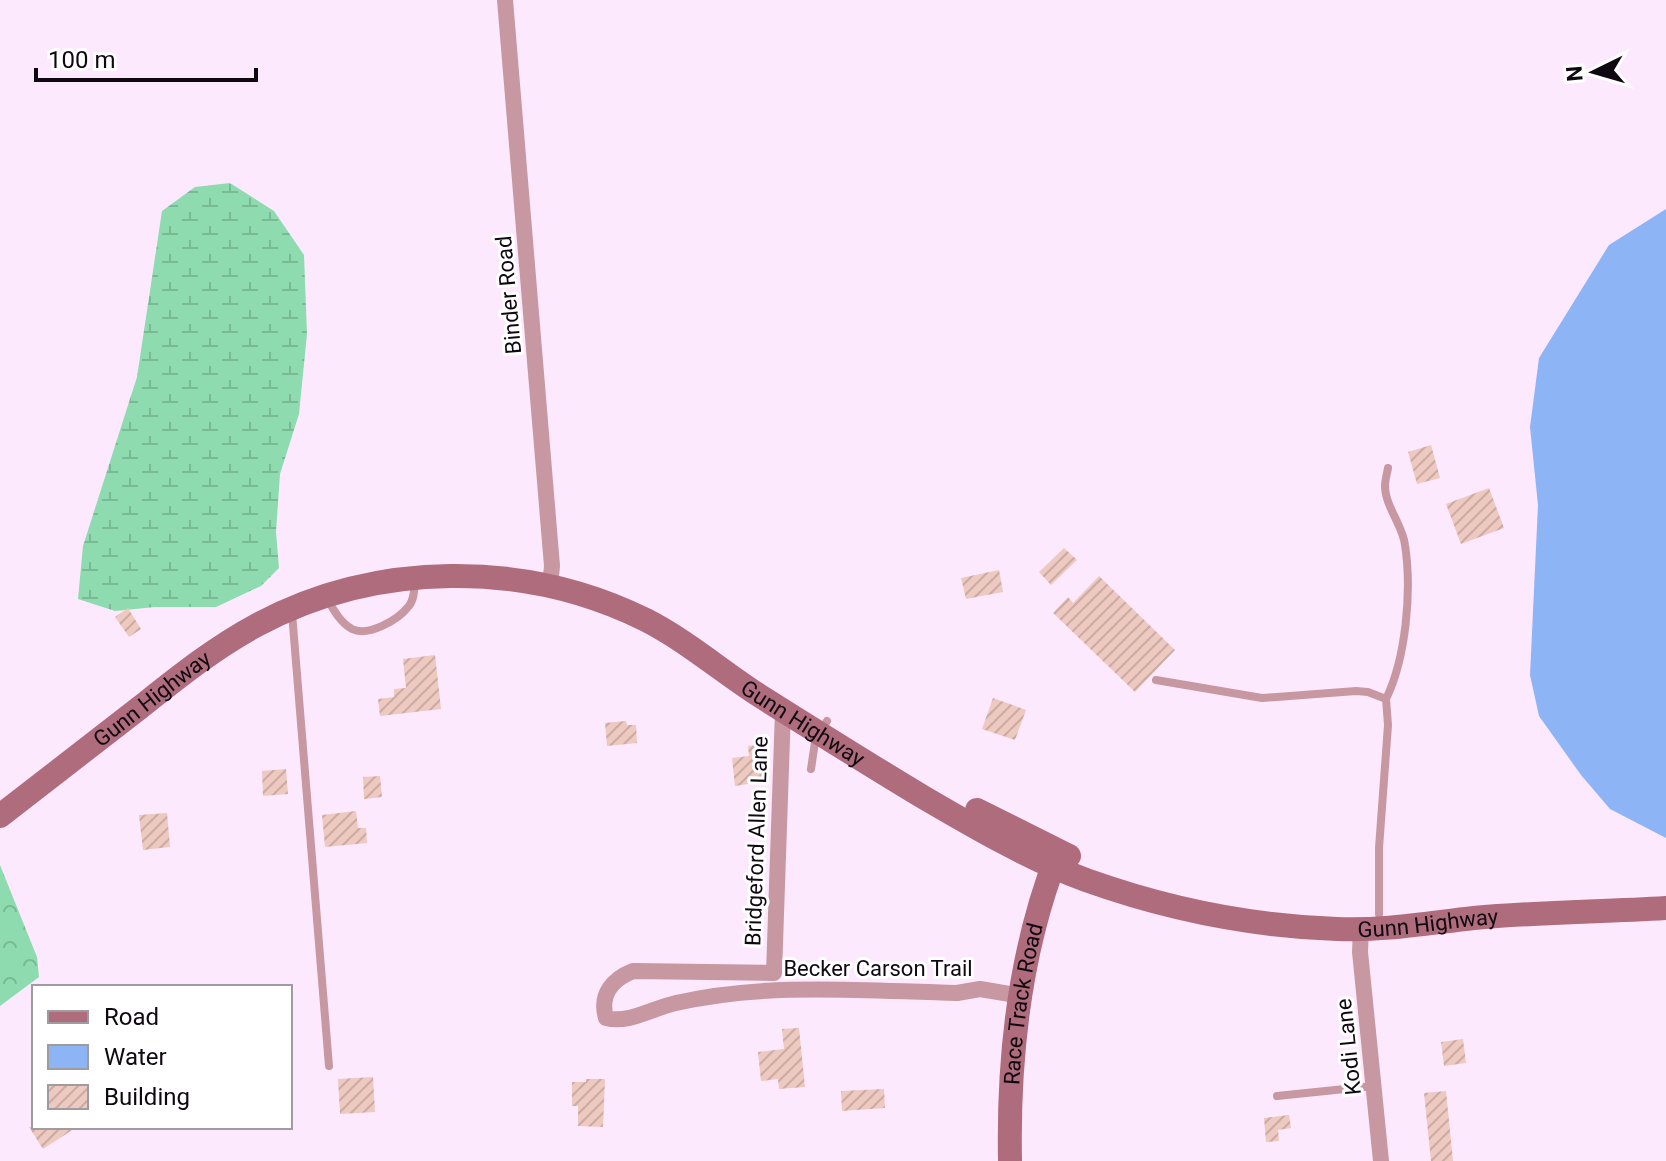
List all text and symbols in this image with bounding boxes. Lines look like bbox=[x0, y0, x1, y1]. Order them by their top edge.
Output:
scale bar bbox=[36, 32, 256, 82]
north arrow bbox=[1554, 32, 1634, 112]
text: 100 m bbox=[48, 46, 115, 74]
text: N bbox=[1561, 65, 1588, 83]
street label: Binder Road bbox=[491, 235, 526, 355]
street label: Gunn Highway bbox=[89, 645, 216, 752]
street label: Gunn Highway bbox=[736, 675, 870, 772]
street label: Bridgeford Allen Lane bbox=[740, 736, 773, 946]
street label: Gunn Highway bbox=[1357, 904, 1500, 942]
street label: Race Track Road bbox=[999, 920, 1048, 1086]
street label: Becker Carson Trail bbox=[783, 956, 973, 981]
legend bbox=[32, 985, 292, 1129]
street label: Kodi Lane bbox=[1331, 997, 1366, 1096]
text: Road bbox=[104, 1003, 159, 1031]
text: Water bbox=[104, 1043, 167, 1071]
text: Building bbox=[104, 1083, 190, 1111]

